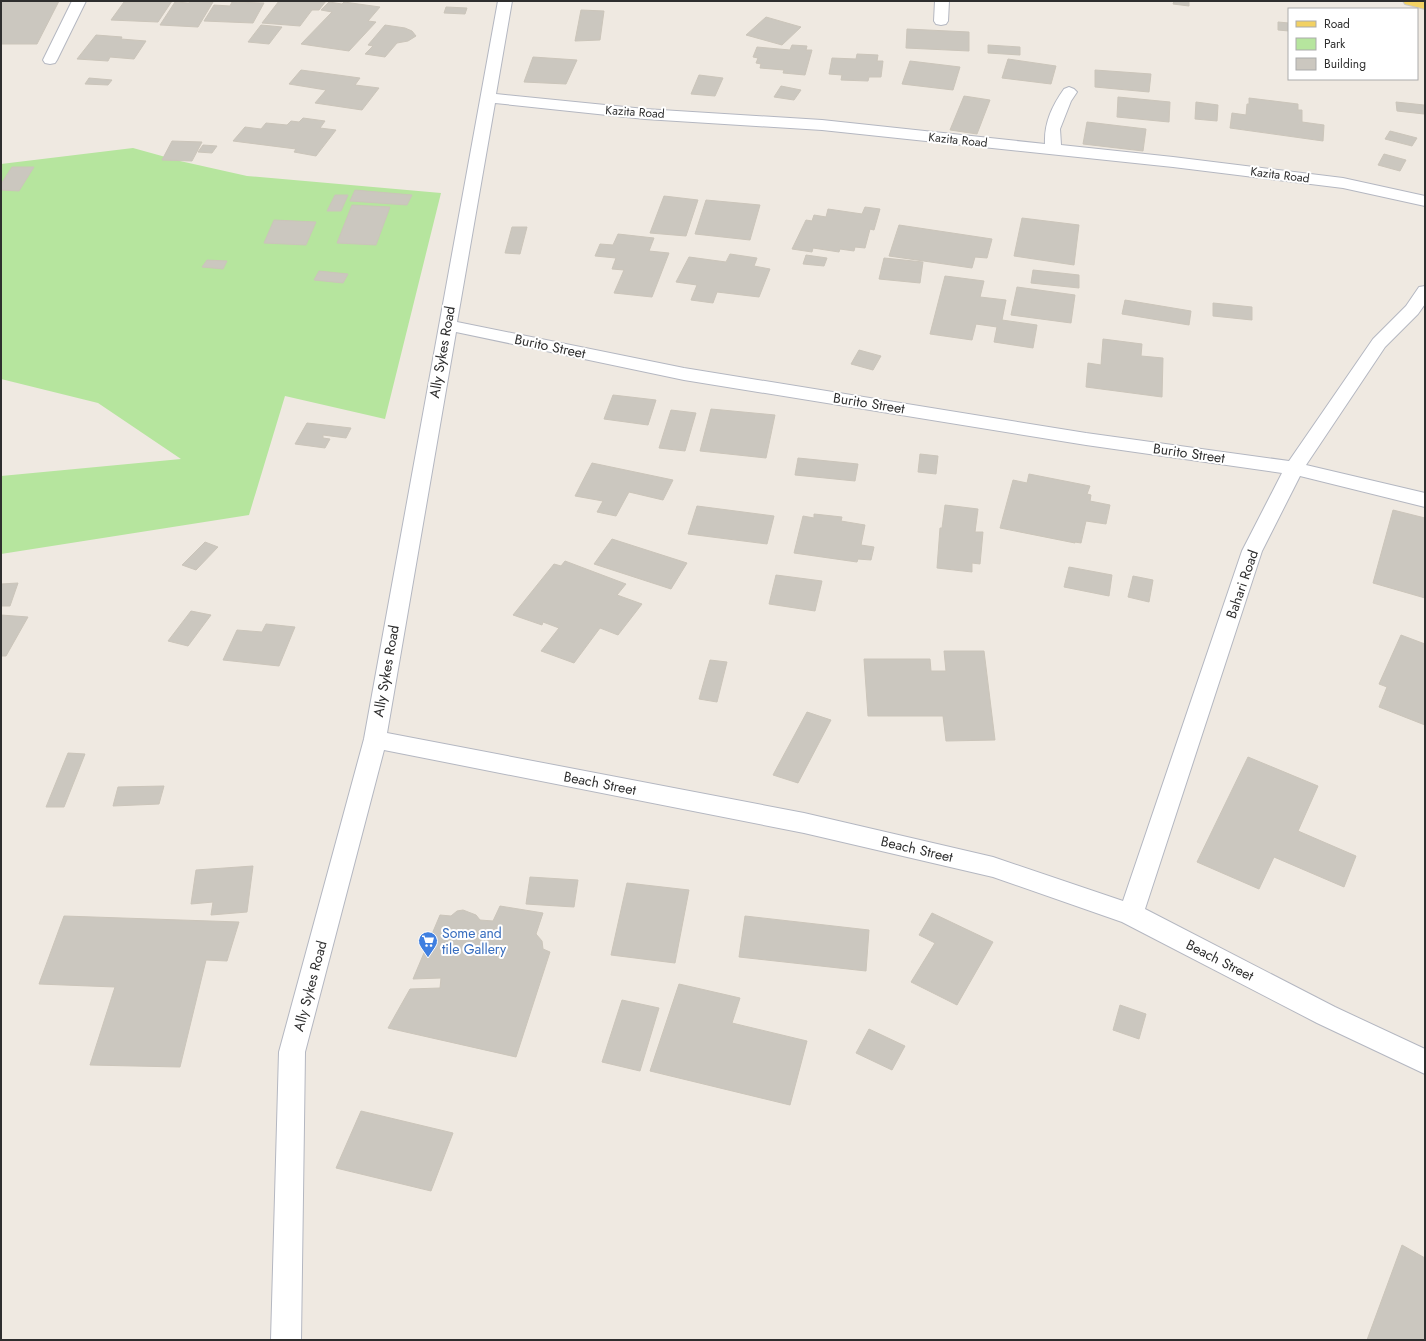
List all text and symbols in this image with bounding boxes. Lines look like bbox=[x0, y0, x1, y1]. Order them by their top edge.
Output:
legend bbox=[1288, 8, 1418, 80]
text: Road bbox=[1324, 15, 1350, 33]
text: Park bbox=[1324, 35, 1346, 53]
text: Building bbox=[1324, 55, 1366, 73]
street label: Kazita Road bbox=[605, 101, 665, 123]
street label: Kazita Road bbox=[928, 128, 988, 152]
street label: Kazita Road bbox=[1249, 162, 1311, 188]
street label: Ally Sykes Road bbox=[424, 304, 460, 400]
street label: Burito Street bbox=[513, 329, 588, 363]
street label: Burito Street bbox=[832, 387, 907, 419]
street label: Burito Street bbox=[1152, 438, 1227, 468]
street label: Bahari Road bbox=[1221, 547, 1263, 621]
street label: Ally Sykes Road bbox=[368, 623, 404, 719]
street label: Beach Street bbox=[562, 766, 639, 800]
street label: Beach Street bbox=[879, 831, 956, 867]
place label: Some and tile Gallery bbox=[442, 923, 507, 959]
supermarket icon: Some and tile Gallery bbox=[417, 930, 439, 958]
street label: Beach Street bbox=[1183, 934, 1258, 986]
street label: Ally Sykes Road bbox=[288, 938, 332, 1034]

